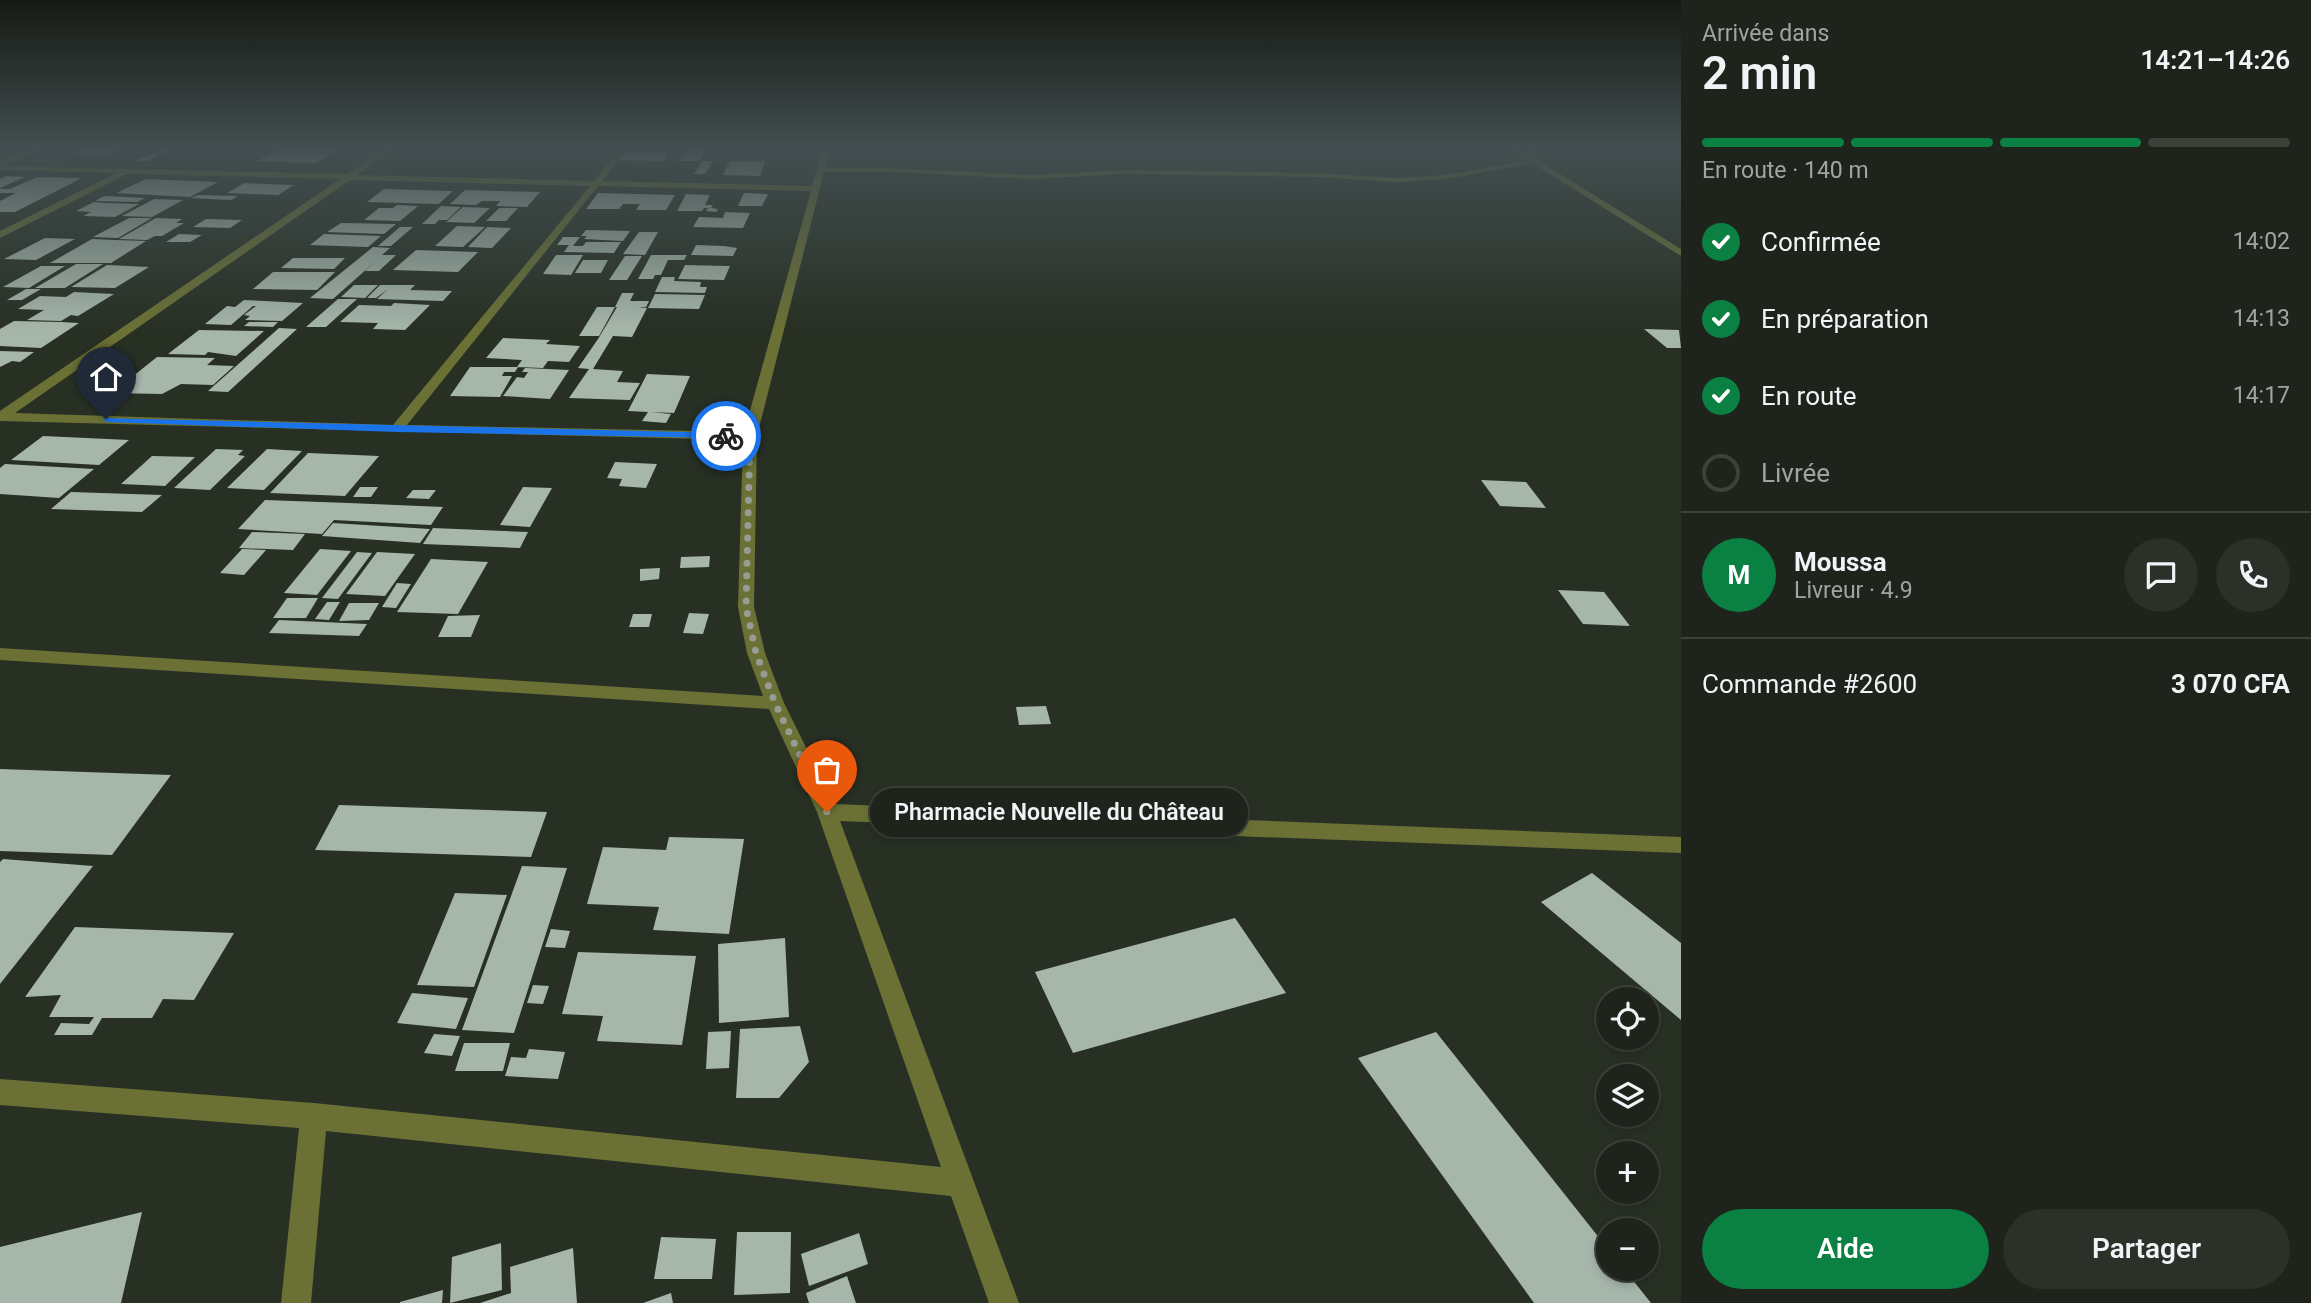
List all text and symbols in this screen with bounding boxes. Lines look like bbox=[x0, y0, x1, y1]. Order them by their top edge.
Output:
text: Arrivée dans bbox=[1702, 20, 1829, 47]
text: 14:21–14:26 bbox=[2140, 45, 2290, 75]
text: 2 min bbox=[1702, 46, 1817, 100]
text: En route · 140 m bbox=[1702, 157, 1869, 184]
icon: check bbox=[1702, 223, 1740, 261]
text: Confirmée bbox=[1761, 227, 1881, 257]
text: 14:02 bbox=[2233, 228, 2290, 255]
icon: check bbox=[1702, 300, 1740, 338]
text: En préparation bbox=[1761, 304, 1929, 334]
text: 14:13 bbox=[2233, 305, 2290, 332]
pin bbox=[76, 347, 136, 419]
icon: home bbox=[87, 358, 125, 396]
icon: check bbox=[1702, 377, 1740, 415]
text: En route bbox=[1761, 381, 1857, 411]
text: 14:17 bbox=[2233, 382, 2290, 409]
courier bbox=[691, 401, 761, 471]
icon: bike bbox=[707, 417, 745, 455]
text: Livrée bbox=[1761, 458, 1830, 488]
button: chat bbox=[2124, 538, 2198, 612]
button: phone bbox=[2216, 538, 2290, 612]
text: Moussa bbox=[1794, 547, 1887, 577]
text: M bbox=[1728, 560, 1750, 590]
text: Livreur · 4.9 bbox=[1794, 577, 1913, 604]
text: Commande #2600 bbox=[1702, 669, 1917, 699]
text: 3 070 CFA bbox=[2171, 669, 2290, 699]
pin bbox=[797, 740, 857, 812]
icon: bag bbox=[808, 751, 846, 789]
callout: Pharmacie Nouvelle du Château bbox=[869, 788, 1247, 836]
text: Pharmacie Nouvelle du Château bbox=[894, 799, 1224, 826]
map controls bbox=[1596, 987, 1659, 1281]
button: locate bbox=[1596, 987, 1659, 1050]
button: layers bbox=[1596, 1064, 1659, 1127]
button: + bbox=[1596, 1141, 1659, 1204]
button: Aide bbox=[1702, 1209, 1989, 1289]
button: Partager bbox=[2003, 1209, 2290, 1289]
button: − bbox=[1596, 1218, 1659, 1281]

